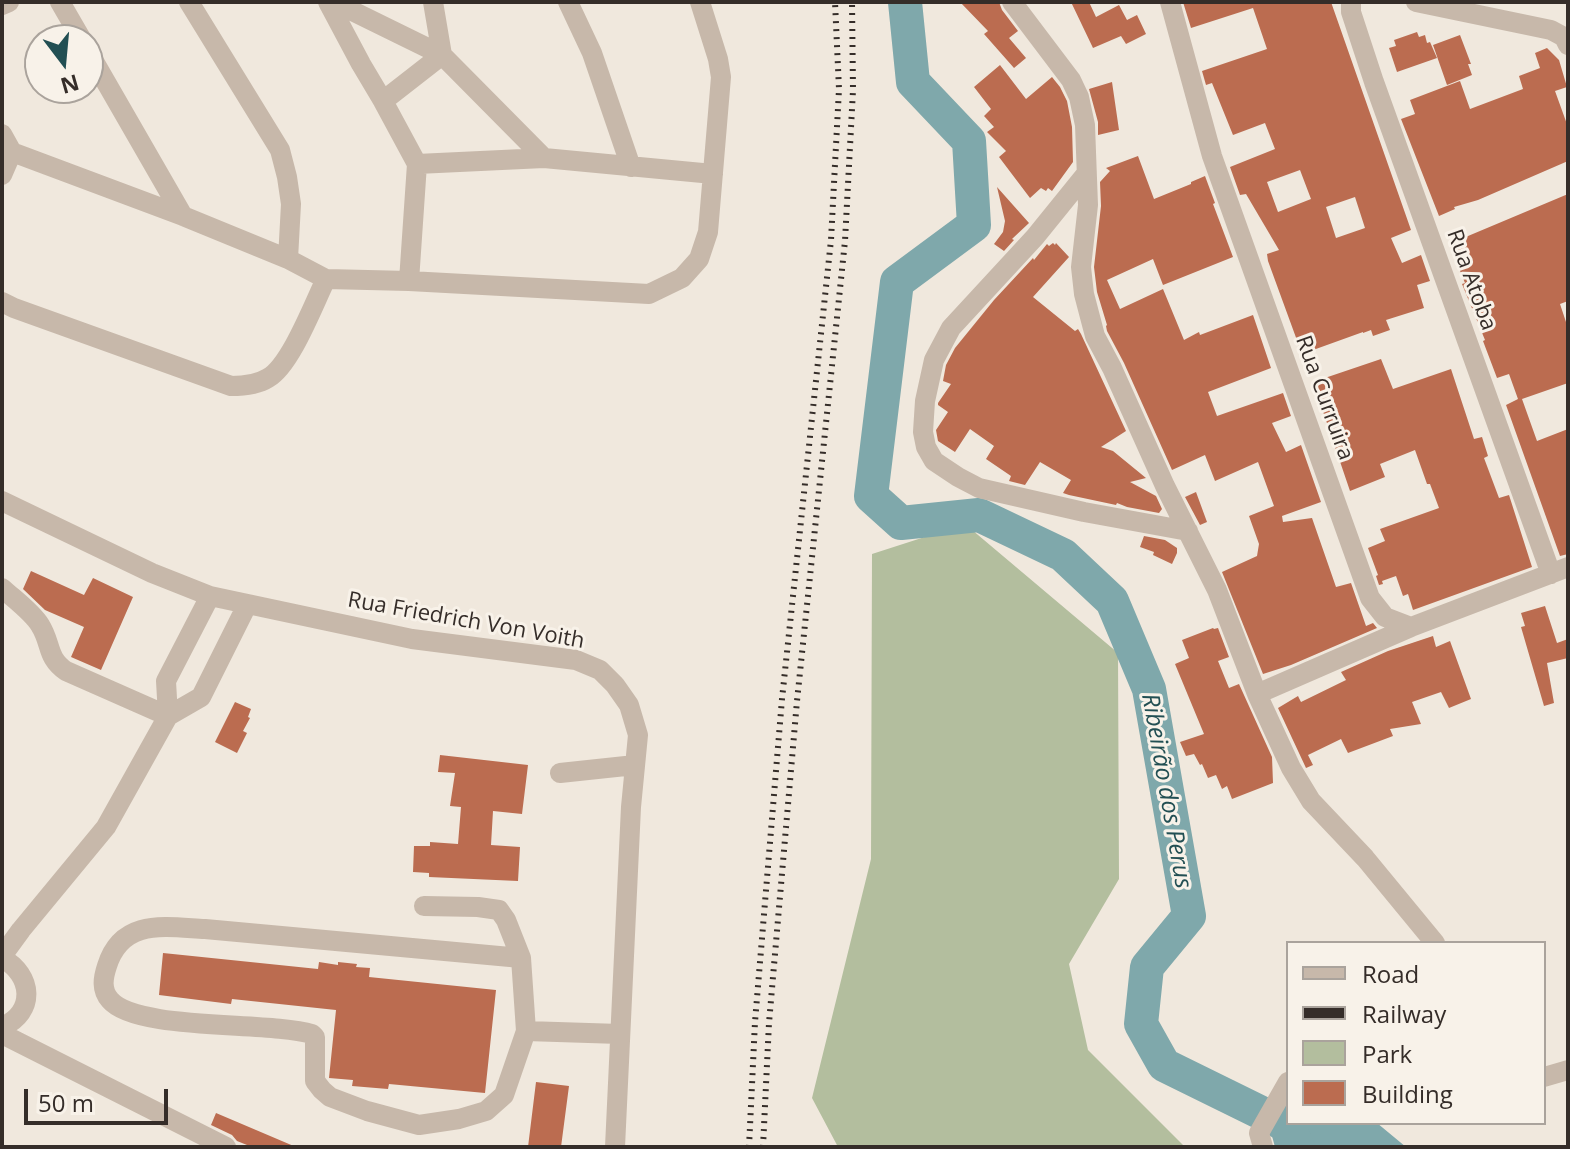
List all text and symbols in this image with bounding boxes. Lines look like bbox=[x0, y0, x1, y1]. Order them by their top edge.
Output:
north arrow bbox=[24, 24, 104, 104]
text: N bbox=[57, 68, 83, 102]
street label: Rua Atoba bbox=[1441, 226, 1501, 334]
street label: Rua Curruira bbox=[1289, 332, 1359, 464]
street label: Rua Friedrich Von Voith bbox=[346, 587, 586, 655]
water label: Ribeirão dos Perus bbox=[1135, 691, 1197, 891]
legend bbox=[1286, 941, 1546, 1125]
text: Road bbox=[1362, 957, 1419, 990]
text: Railway bbox=[1362, 997, 1446, 1030]
text: Park bbox=[1362, 1037, 1412, 1070]
scale bar bbox=[28, 1073, 172, 1123]
text: Building bbox=[1362, 1077, 1453, 1110]
text: 50 m bbox=[38, 1086, 94, 1119]

